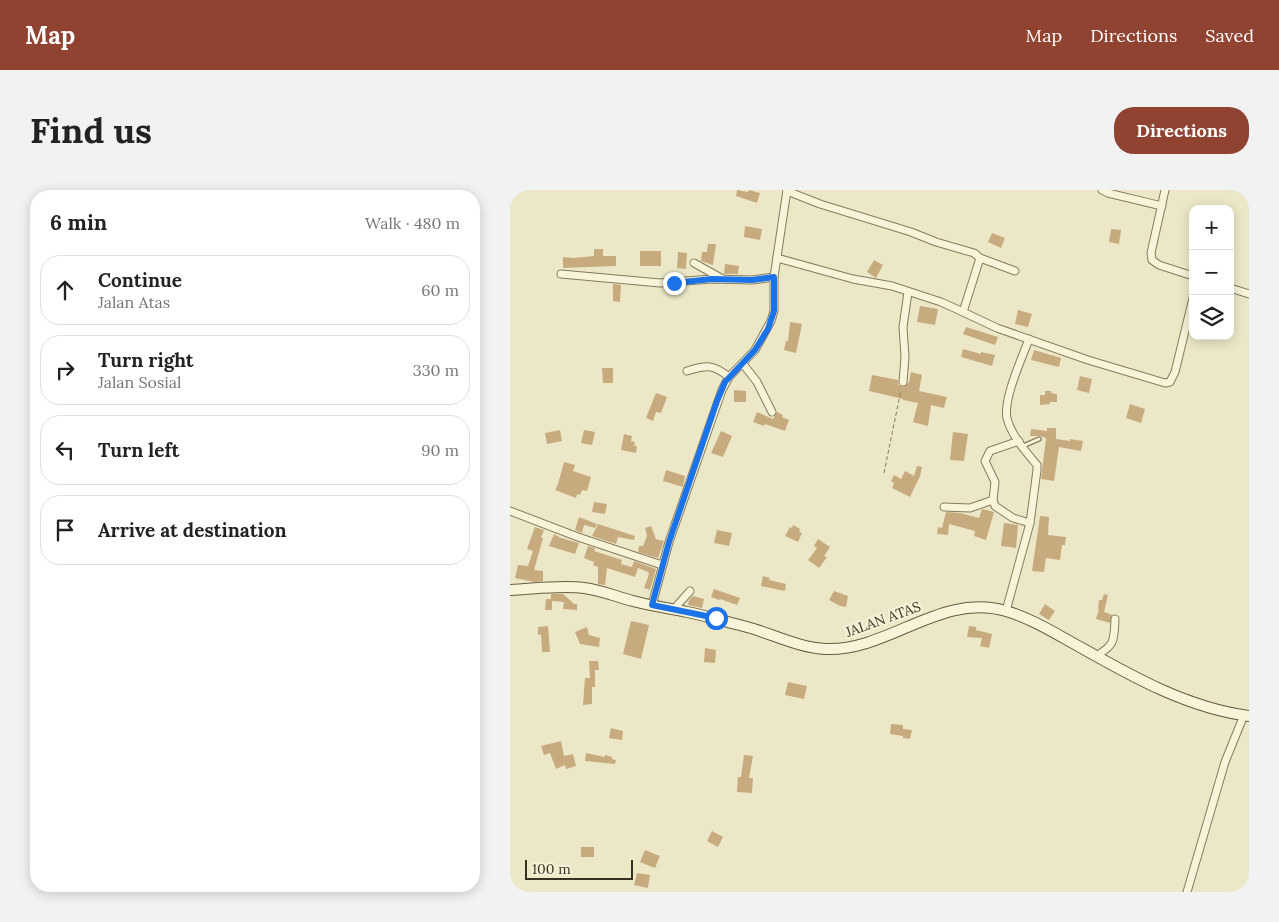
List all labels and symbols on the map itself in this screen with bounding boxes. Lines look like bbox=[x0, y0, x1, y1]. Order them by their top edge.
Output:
route end bbox=[663, 272, 686, 295]
street label: JALAN ATAS bbox=[842, 597, 923, 641]
route start bbox=[705, 607, 728, 630]
scale bar bbox=[525, 857, 632, 880]

